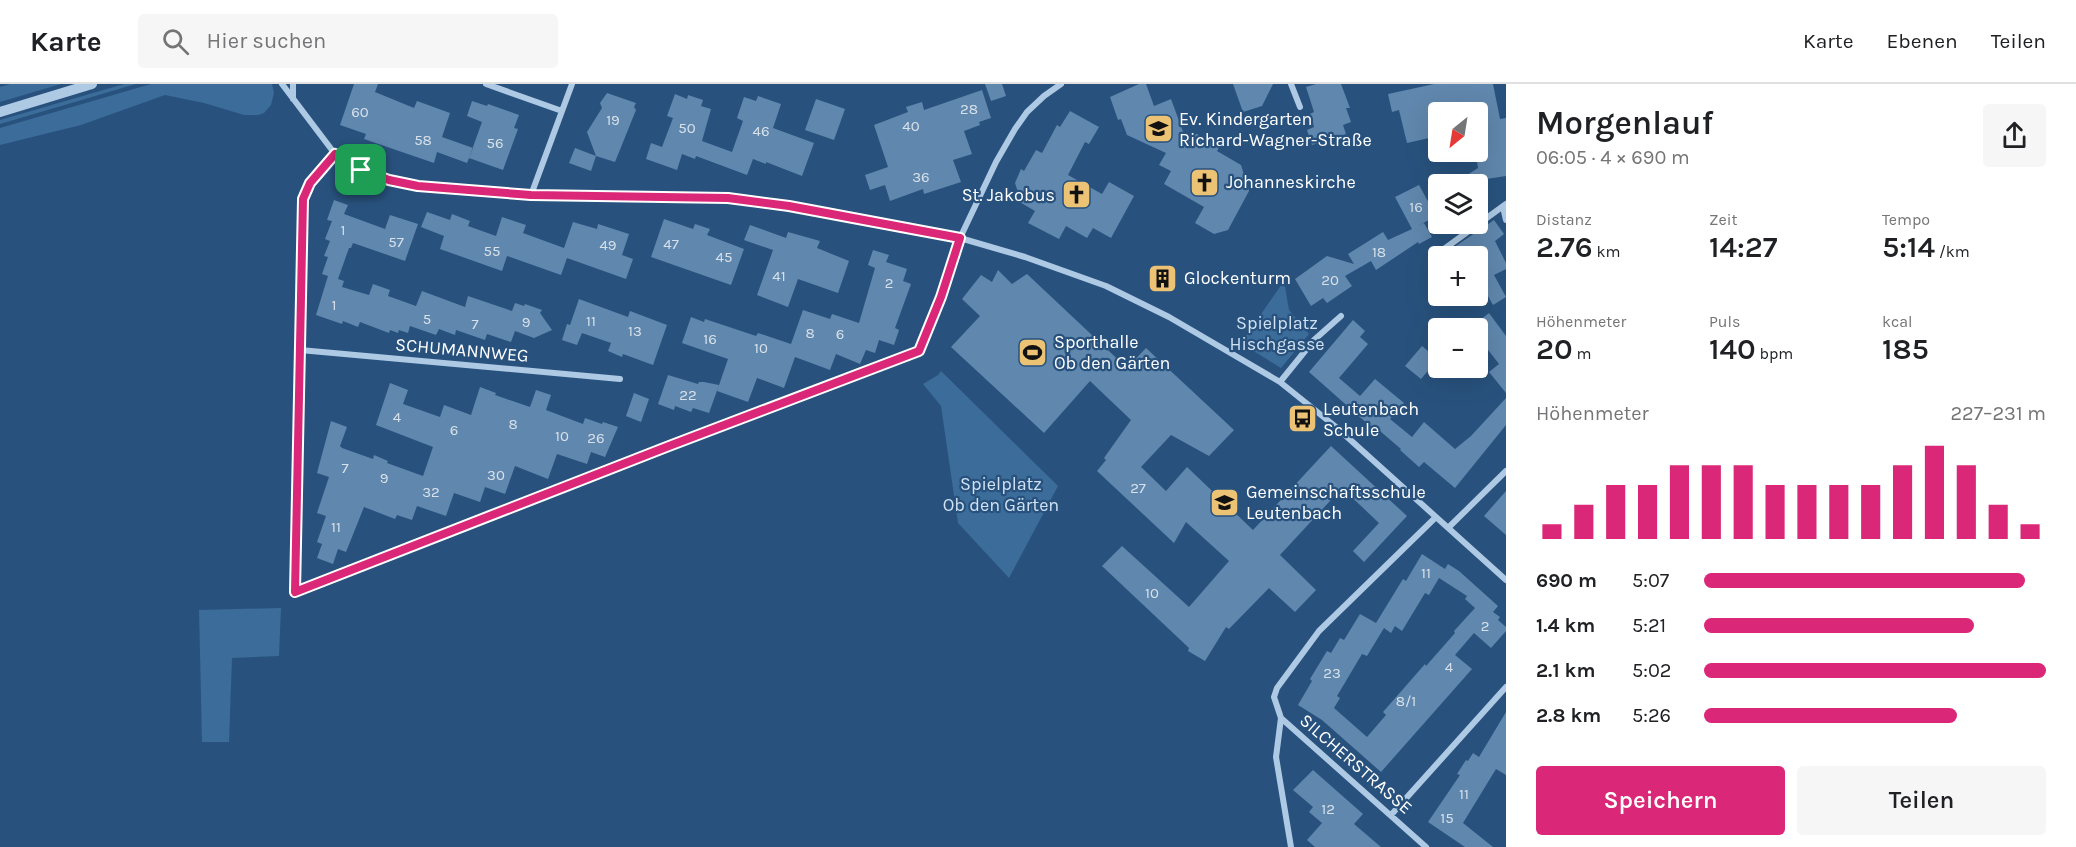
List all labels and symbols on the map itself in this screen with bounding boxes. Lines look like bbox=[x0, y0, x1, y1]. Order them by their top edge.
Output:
house number: 28 bbox=[960, 100, 978, 118]
north arrow bbox=[1428, 102, 1488, 162]
house number: 60 bbox=[351, 103, 369, 121]
place label: Ev. Kindergarten Richard-Wagner-Straße bbox=[1179, 108, 1372, 151]
house number: 19 bbox=[606, 111, 620, 129]
school or university icon: Ev. Kindergarten Richard-Wagner-Straße bbox=[1142, 113, 1174, 145]
house number: 40 bbox=[902, 117, 920, 135]
house number: 50 bbox=[678, 119, 696, 137]
house number: 46 bbox=[753, 122, 769, 140]
house number: 58 bbox=[414, 131, 432, 149]
house number: 56 bbox=[486, 134, 504, 152]
pin bbox=[335, 144, 386, 195]
church icon: Johanneskirche bbox=[1189, 166, 1221, 198]
house number: 36 bbox=[912, 168, 930, 186]
place label: Johanneskirche bbox=[1226, 171, 1356, 193]
church icon: St. Jakobus bbox=[1060, 179, 1092, 211]
place label: St. Jakobus bbox=[962, 184, 1055, 206]
house number: 16 bbox=[1409, 198, 1423, 216]
house number: 1 bbox=[341, 221, 345, 239]
house number: 57 bbox=[388, 233, 404, 251]
house number: 47 bbox=[663, 235, 679, 253]
house number: 49 bbox=[599, 236, 617, 254]
house number: 55 bbox=[484, 242, 500, 260]
house number: 18 bbox=[1372, 243, 1386, 261]
house number: 45 bbox=[716, 248, 732, 266]
building icon: Glockenturm bbox=[1147, 262, 1179, 294]
house number: 41 bbox=[772, 267, 786, 285]
place label: Glockenturm bbox=[1184, 267, 1291, 289]
house number: 20 bbox=[1321, 271, 1339, 289]
house number: 2 bbox=[885, 274, 893, 292]
house number: 1 bbox=[332, 296, 336, 314]
house number: 5 bbox=[423, 310, 431, 328]
house number: 11 bbox=[586, 312, 596, 330]
park label: Spielplatz Hischgasse bbox=[1229, 312, 1325, 355]
house number: 9 bbox=[522, 313, 530, 331]
house number: 7 bbox=[471, 315, 479, 333]
house number: 13 bbox=[628, 322, 642, 340]
house number: 8 bbox=[805, 324, 815, 342]
house number: 6 bbox=[836, 325, 844, 343]
house number: 16 bbox=[703, 330, 717, 348]
place label: Sporthalle Ob den Gärten bbox=[1054, 331, 1171, 374]
street label: SCHUMANNWEG bbox=[394, 333, 530, 367]
sports icon: Sporthalle Ob den Gärten bbox=[1017, 336, 1049, 368]
house number: 10 bbox=[754, 339, 768, 357]
house number: 22 bbox=[679, 386, 697, 404]
place label: Leutenbach Schule bbox=[1323, 398, 1419, 441]
bus stop icon: Leutenbach Schule bbox=[1286, 403, 1318, 435]
house number: 4 bbox=[393, 408, 402, 426]
house number: 8 bbox=[508, 415, 518, 433]
house number: 6 bbox=[450, 421, 458, 439]
house number: 10 bbox=[555, 427, 569, 445]
house number: 26 bbox=[587, 429, 605, 447]
house number: 7 bbox=[341, 459, 349, 477]
house number: 30 bbox=[487, 466, 505, 484]
house number: 9 bbox=[380, 469, 388, 487]
park label: Spielplatz Ob den Gärten bbox=[943, 473, 1059, 516]
house number: 27 bbox=[1130, 479, 1146, 497]
place label: Gemeinschaftsschule Leutenbach bbox=[1246, 481, 1426, 524]
house number: 32 bbox=[422, 483, 440, 501]
school or university icon: Gemeinschaftsschule Leutenbach bbox=[1209, 486, 1241, 518]
house number: 11 bbox=[331, 518, 341, 536]
house number: 11 bbox=[1421, 564, 1431, 582]
house number: 10 bbox=[1145, 584, 1159, 602]
house number: 2 bbox=[1481, 617, 1489, 635]
house number: 4 bbox=[1445, 658, 1454, 676]
house number: 23 bbox=[1323, 664, 1341, 682]
house number: 8/1 bbox=[1396, 692, 1416, 710]
street label: SILCHERSTRASSE bbox=[1295, 709, 1417, 819]
house number: 11 bbox=[1459, 785, 1469, 803]
house number: 12 bbox=[1321, 800, 1335, 818]
house number: 15 bbox=[1440, 809, 1454, 827]

